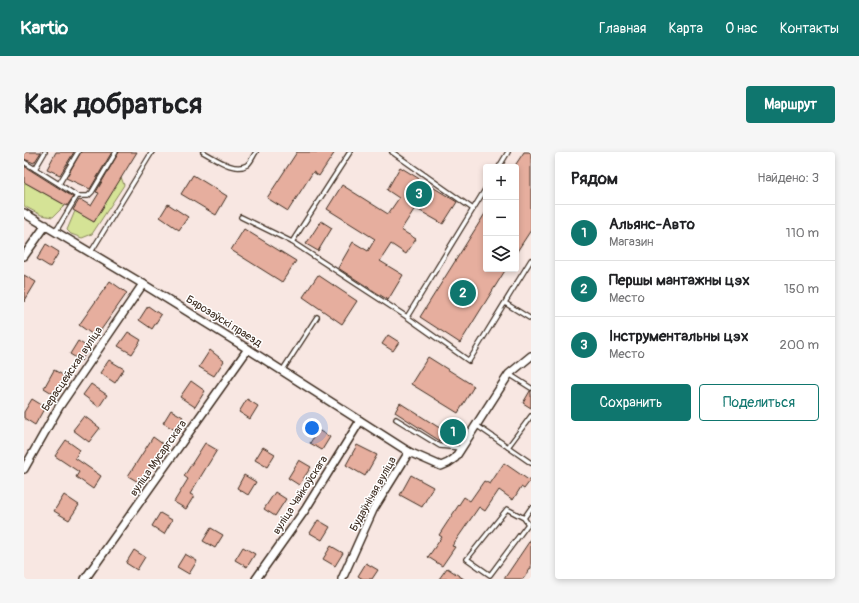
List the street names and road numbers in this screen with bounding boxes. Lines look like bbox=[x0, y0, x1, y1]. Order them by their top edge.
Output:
street label: Бярозаўскі праезд bbox=[184, 292, 265, 350]
street label: Берасцейская вуліца bbox=[39, 324, 105, 414]
street label: вуліца Мусаргскага bbox=[127, 418, 189, 498]
street label: вуліца Чайкоўскага bbox=[270, 453, 330, 537]
street label: Будаўнічая вуліца bbox=[347, 454, 399, 534]

